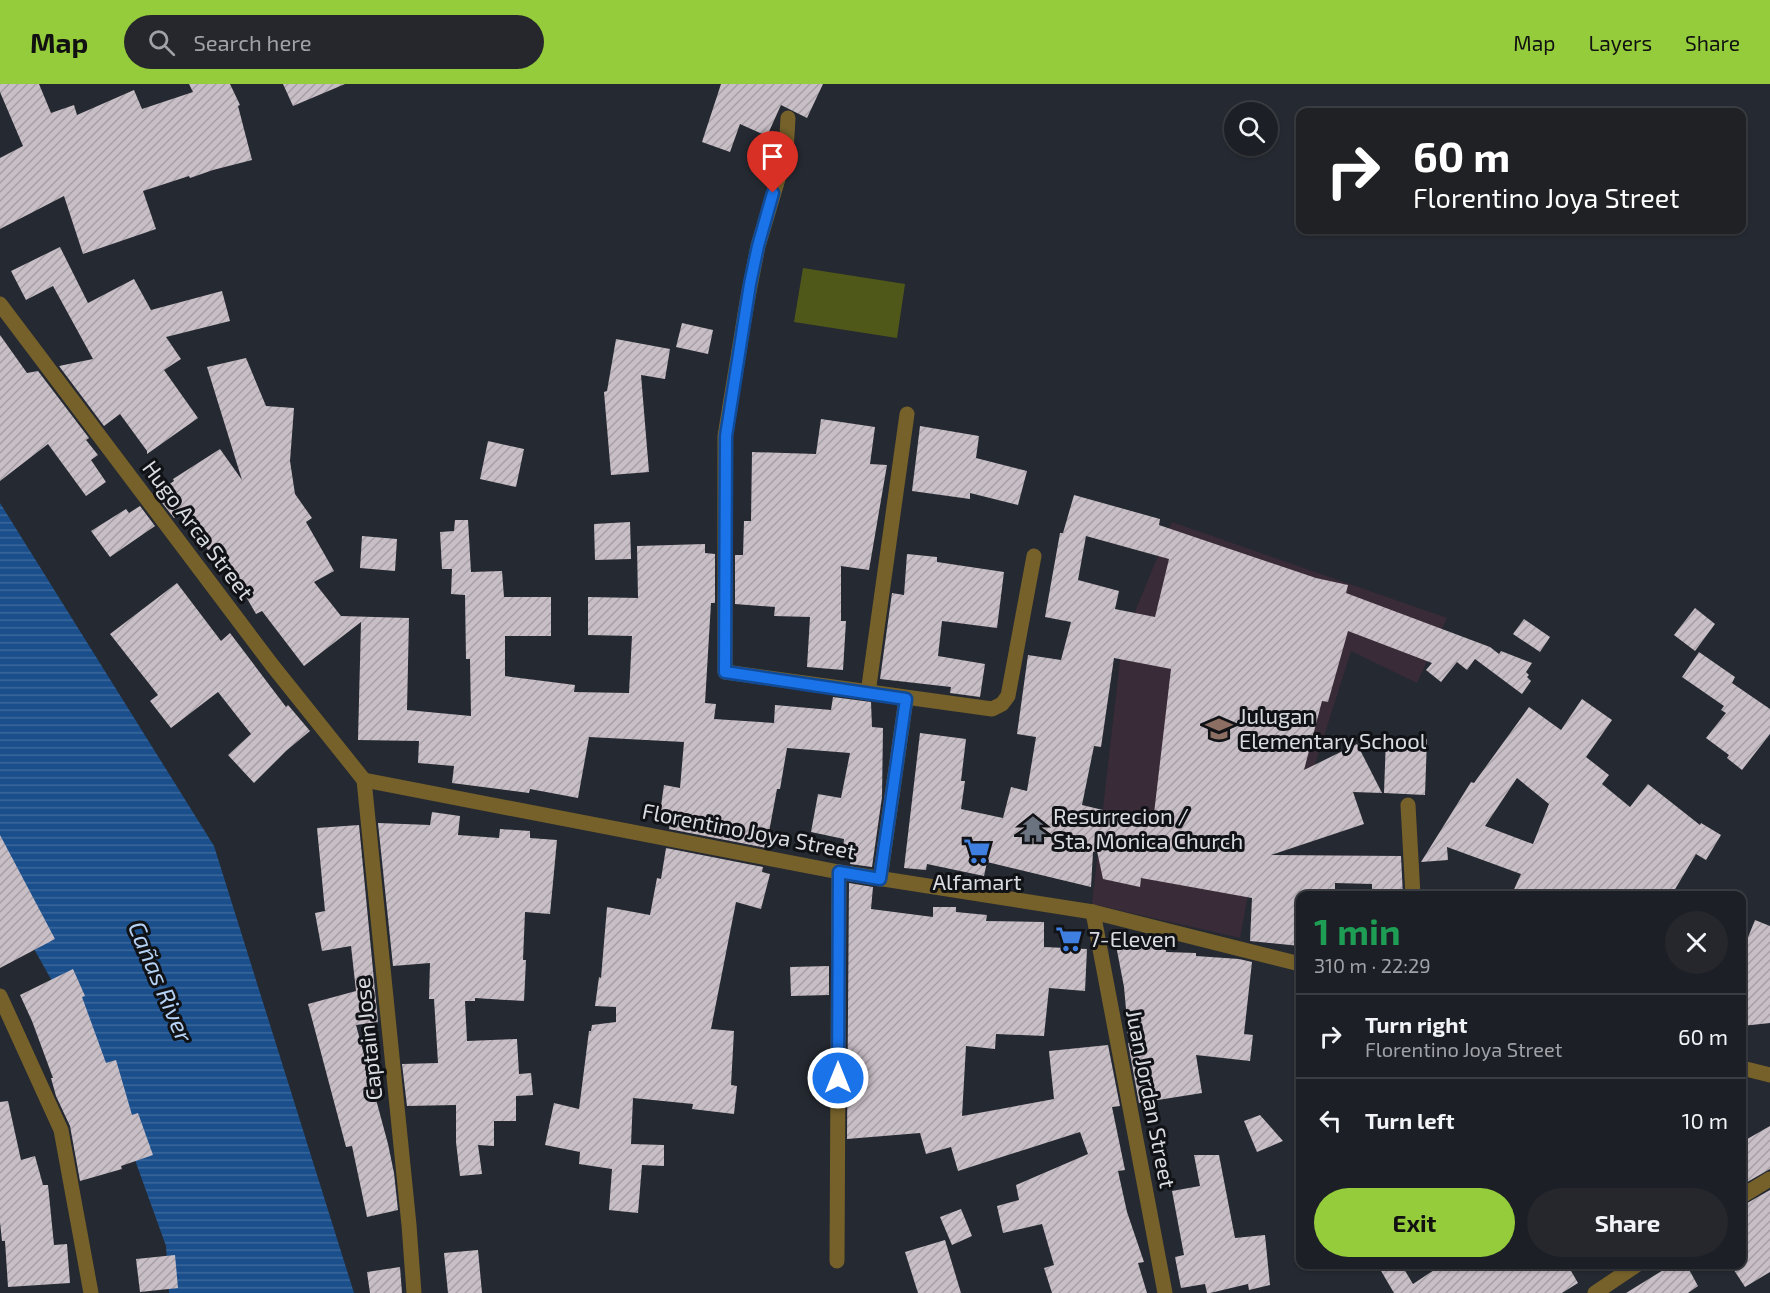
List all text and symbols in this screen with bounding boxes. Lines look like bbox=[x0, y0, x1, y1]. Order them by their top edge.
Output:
search box bbox=[124, 15, 544, 69]
text: Map bbox=[30, 25, 88, 59]
icon: search bbox=[145, 26, 178, 59]
text: Search here bbox=[193, 29, 312, 55]
text: Map bbox=[1513, 30, 1555, 55]
text: Layers bbox=[1588, 30, 1652, 55]
text: Share bbox=[1685, 30, 1740, 55]
map controls bbox=[1224, 102, 1278, 156]
button: search bbox=[1224, 102, 1278, 156]
text: 60 m bbox=[1413, 130, 1510, 180]
pin bbox=[747, 131, 798, 193]
icon: right bbox=[1314, 132, 1392, 210]
icon: arrive bbox=[756, 140, 789, 173]
text: Florentino Joya Street bbox=[1413, 181, 1679, 213]
street label: Hugo Arca Street bbox=[138, 455, 260, 604]
place label: Julugan Elementary School bbox=[1239, 702, 1427, 753]
school or university icon: Julugan Elementary School bbox=[1204, 714, 1234, 744]
street label: Florentino Joya Street bbox=[640, 797, 858, 863]
place label: Resurrecion / Sta. Monica Church bbox=[1053, 802, 1243, 853]
temple icon: Resurrecion / Sta. Monica Church bbox=[1018, 814, 1048, 844]
supermarket icon: Alfamart bbox=[962, 836, 992, 866]
place label: Alfamart bbox=[932, 868, 1022, 894]
text: 1 min bbox=[1314, 909, 1401, 952]
button: close bbox=[1665, 911, 1728, 974]
water label: Cañas River bbox=[123, 917, 200, 1047]
supermarket icon: 7-Eleven bbox=[1054, 924, 1084, 954]
place label: 7-Eleven bbox=[1089, 925, 1176, 951]
text: 310 m · 22:29 bbox=[1314, 953, 1431, 977]
street label: Captain Jose bbox=[348, 976, 386, 1102]
street label: Juan Jordan Street bbox=[1122, 1007, 1182, 1190]
text: Turn right bbox=[1365, 1011, 1467, 1037]
icon: right bbox=[1314, 1020, 1347, 1053]
text: 60 m bbox=[1678, 1023, 1728, 1049]
text: Florentino Joya Street bbox=[1365, 1037, 1562, 1061]
position arrow bbox=[806, 1046, 870, 1110]
icon: left bbox=[1314, 1104, 1347, 1137]
text: Turn left bbox=[1365, 1107, 1454, 1133]
text: 10 m bbox=[1682, 1107, 1728, 1133]
button: Exit bbox=[1314, 1188, 1515, 1257]
button: Share bbox=[1527, 1188, 1728, 1257]

